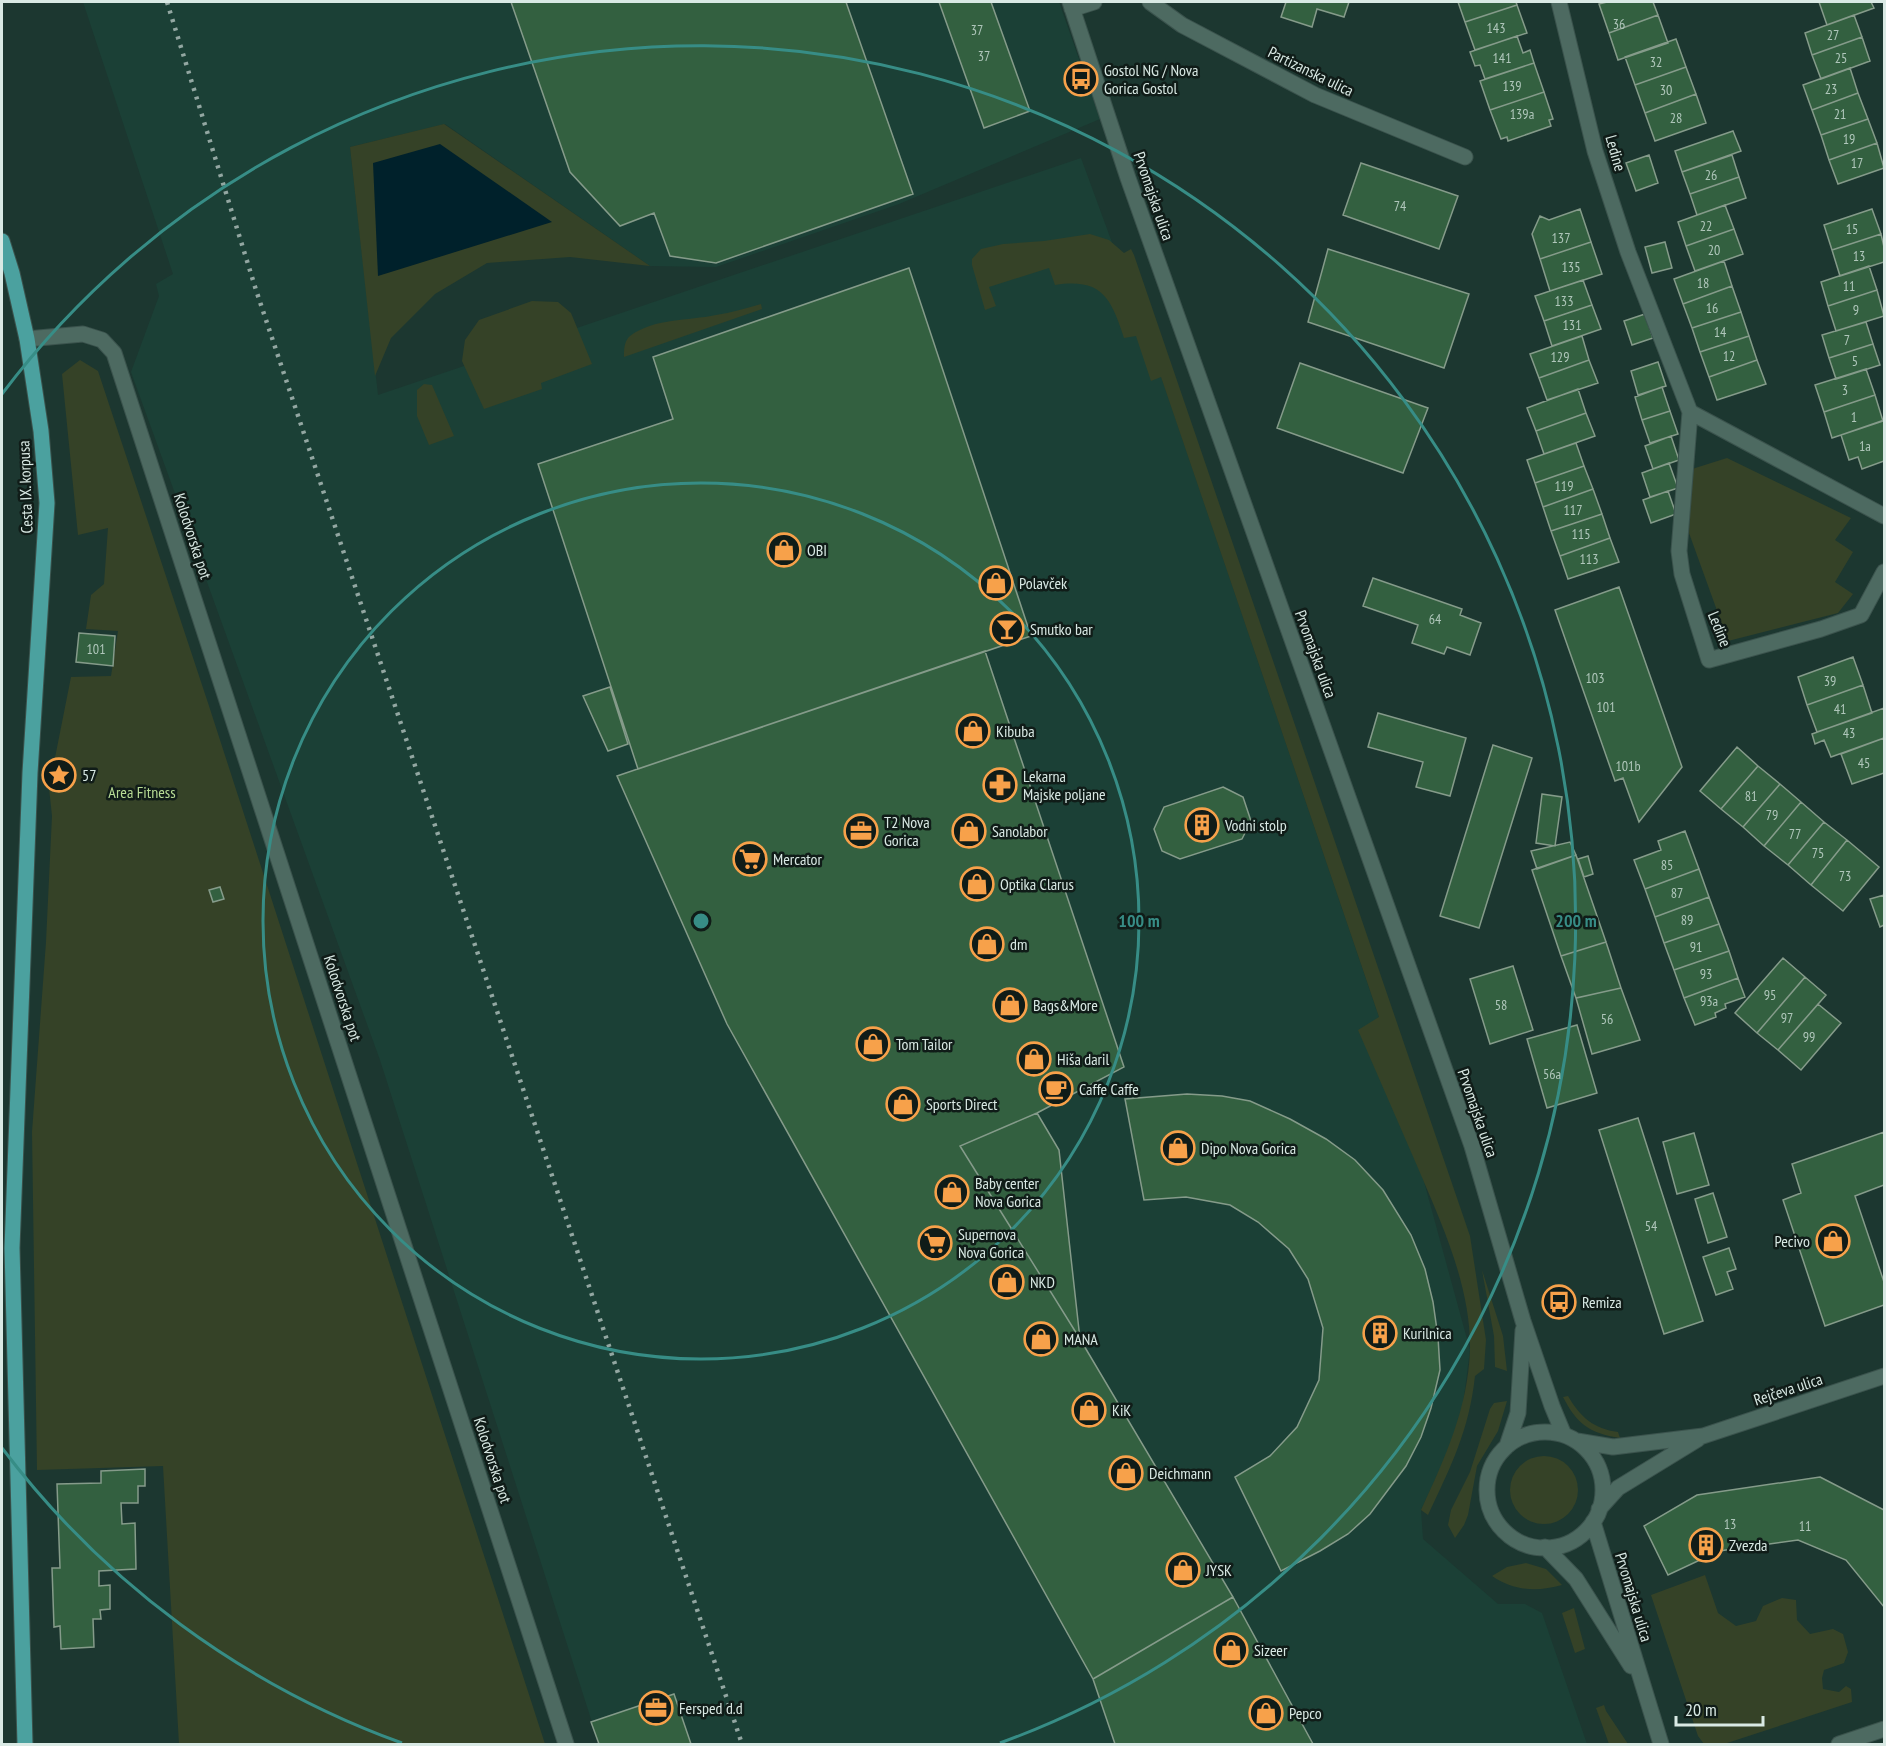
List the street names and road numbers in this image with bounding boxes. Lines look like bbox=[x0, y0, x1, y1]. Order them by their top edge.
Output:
street label: Partizanska ulica bbox=[1265, 42, 1357, 100]
street label: Ledine bbox=[1601, 133, 1631, 173]
street label: Prvomajska ulica bbox=[1130, 149, 1178, 243]
street label: Cesta IX. korpusa bbox=[13, 440, 37, 534]
street label: Kolodvorska pot bbox=[170, 491, 216, 582]
street label: Prvomajska ulica bbox=[1291, 607, 1341, 701]
street label: Ledine bbox=[1704, 608, 1736, 650]
street label: Kolodvorska pot bbox=[320, 953, 366, 1044]
street label: Prvomajska ulica bbox=[1454, 1066, 1502, 1160]
street label: Rejčeva ulica bbox=[1751, 1369, 1825, 1409]
street label: Kolodvorska pot bbox=[470, 1415, 516, 1506]
street label: Prvomajska ulica bbox=[1611, 1550, 1657, 1644]

